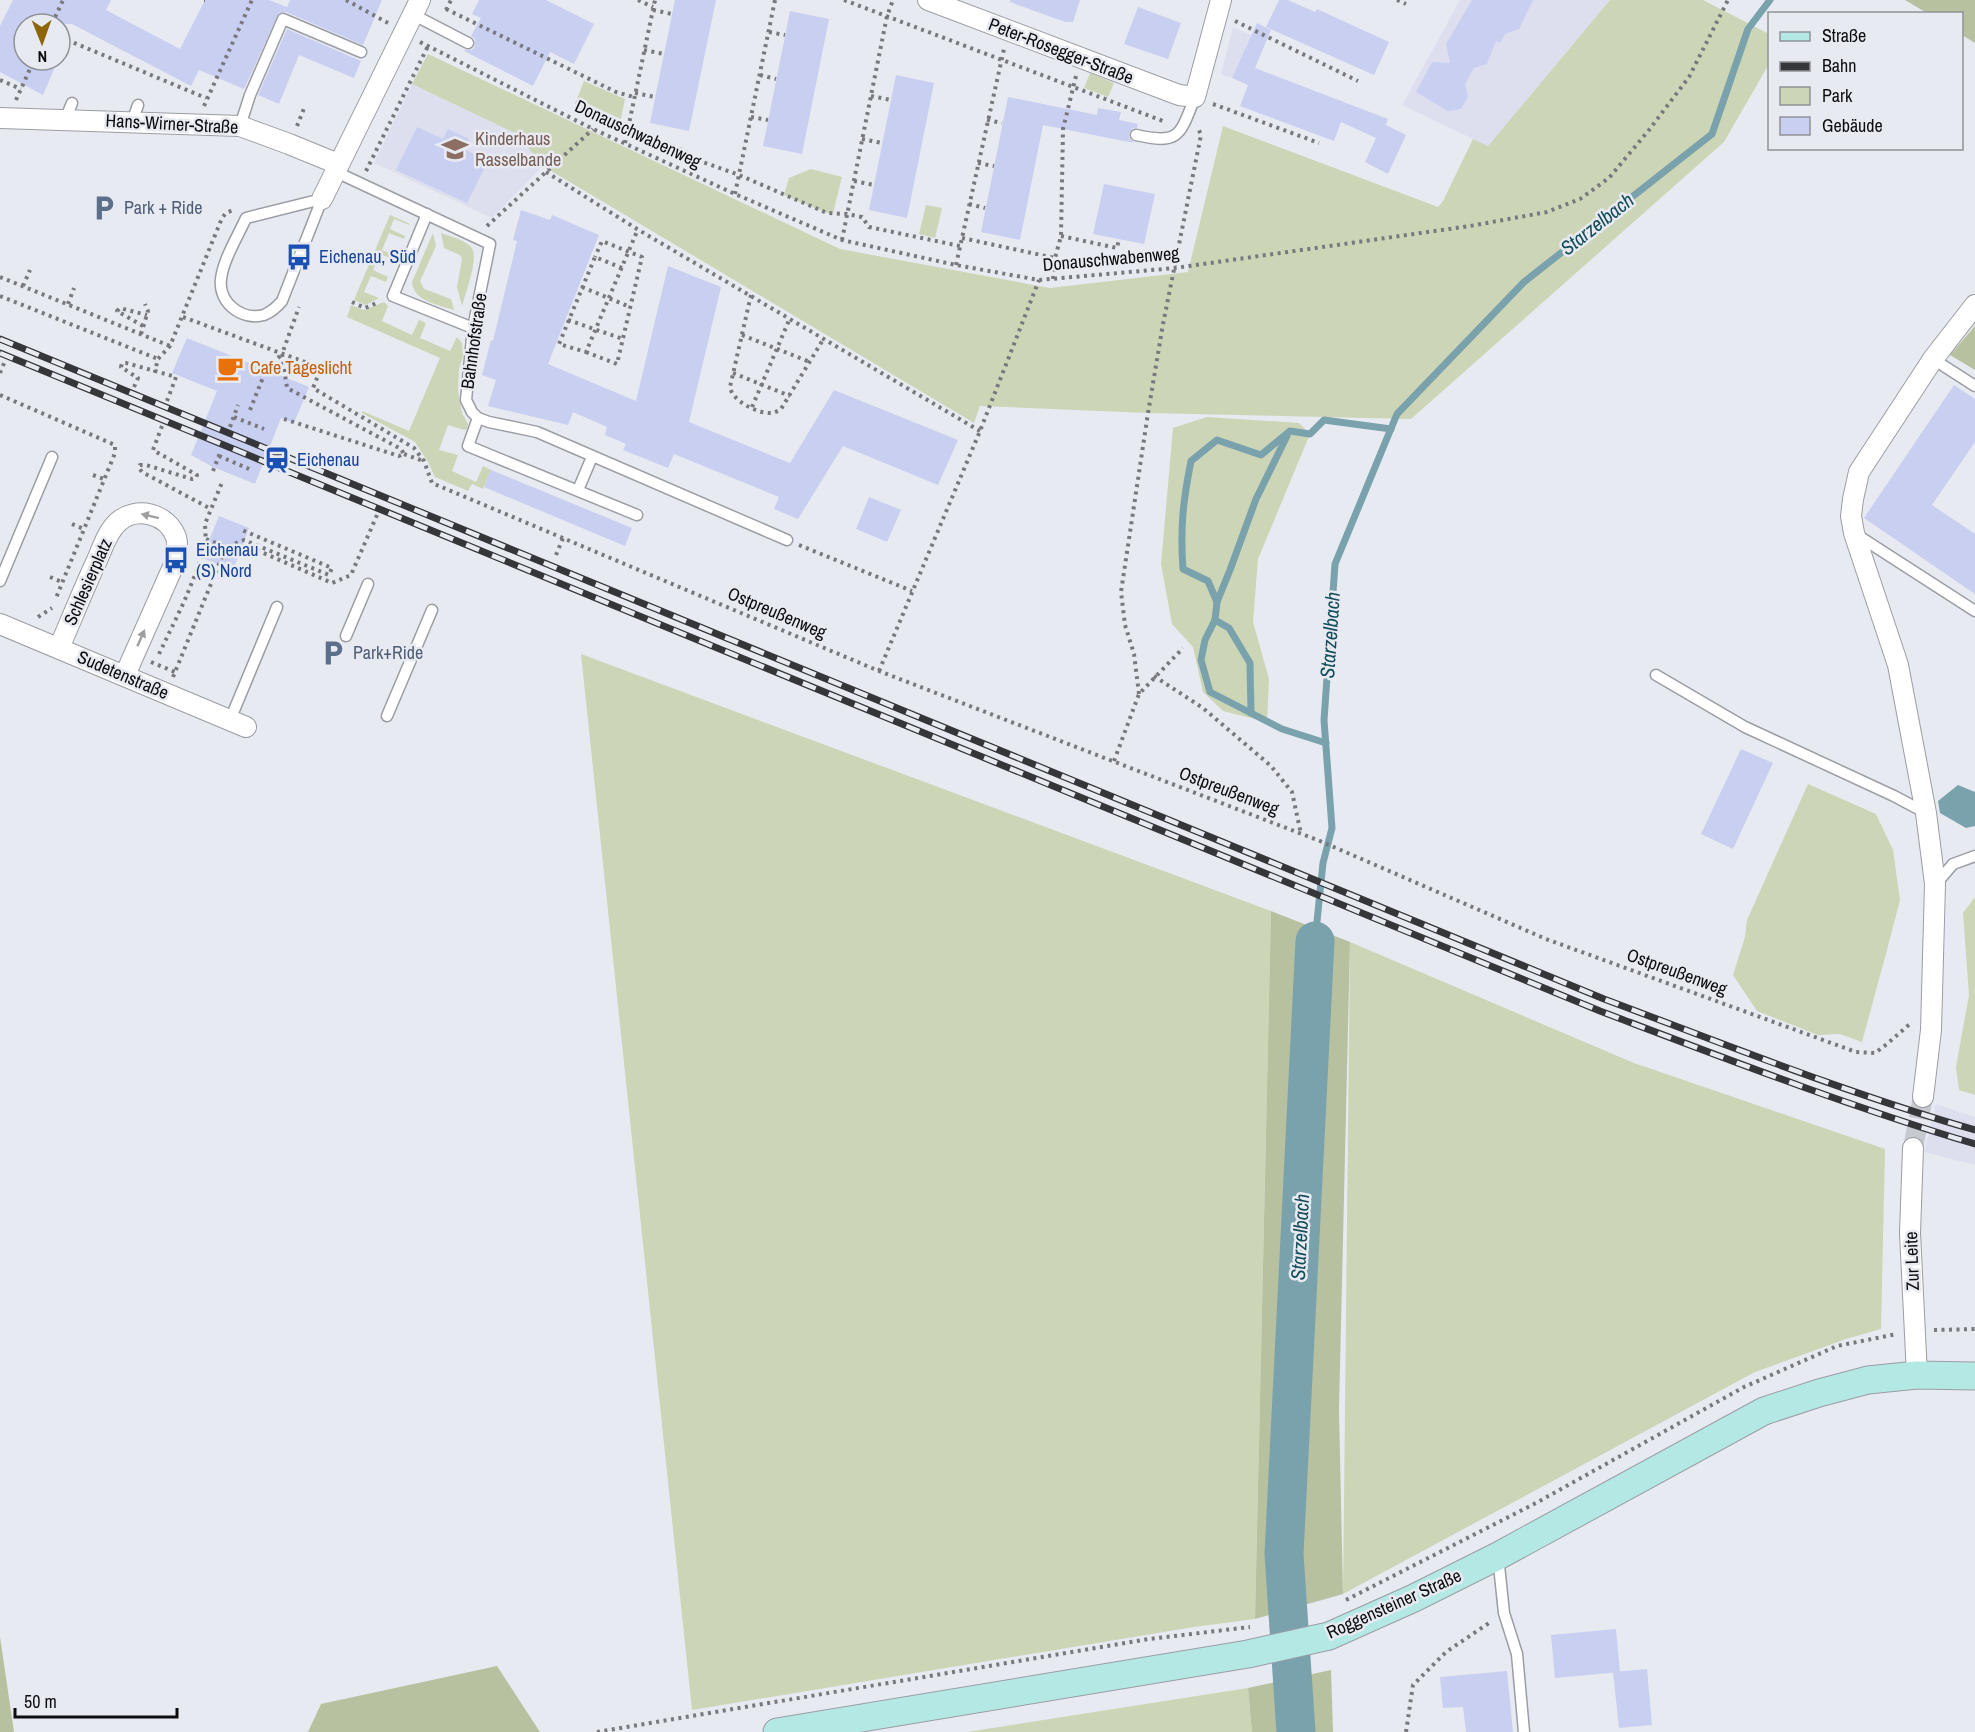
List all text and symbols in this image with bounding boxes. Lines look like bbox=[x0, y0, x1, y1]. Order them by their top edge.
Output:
street label: Peter-Rosegger-Straße bbox=[985, 11, 1137, 90]
north arrow bbox=[12, 12, 72, 72]
legend bbox=[1768, 12, 1963, 150]
text: Straße bbox=[1822, 23, 1866, 48]
text: N bbox=[37, 46, 47, 68]
text: Bahn bbox=[1822, 53, 1856, 78]
text: Park bbox=[1822, 83, 1853, 108]
street label: Donauschwabenweg bbox=[571, 93, 706, 174]
street label: Hans-Wirner-Straße bbox=[105, 108, 239, 139]
text: Gebäude bbox=[1822, 113, 1883, 138]
place label: Kinderhaus Rasselbande bbox=[475, 126, 561, 172]
school or university icon: Kinderhaus Rasselbande bbox=[440, 134, 470, 164]
water label: Starzelbach bbox=[1554, 186, 1639, 261]
parking icon: Park + Ride bbox=[89, 193, 119, 223]
place label: Park + Ride bbox=[124, 195, 202, 220]
street label: Donauschwabenweg bbox=[1042, 240, 1181, 277]
bus stop icon: Eichenau, Süd bbox=[284, 242, 314, 272]
place label: Eichenau, Süd bbox=[319, 244, 416, 269]
street label: Bahnhofstraße bbox=[454, 291, 493, 391]
cafe icon: Cafe Tageslicht bbox=[215, 353, 245, 383]
place label: Cafe Tageslicht bbox=[250, 355, 352, 380]
station icon: Eichenau bbox=[262, 445, 292, 475]
place label: Eichenau bbox=[297, 447, 359, 472]
one-way arrow bbox=[141, 510, 159, 520]
street label: Schlesierplatz bbox=[57, 534, 118, 629]
place label: Eichenau (S) Nord bbox=[196, 537, 258, 583]
bus stop icon: Eichenau (S) Nord bbox=[161, 545, 191, 575]
street label: Ostpreußenweg bbox=[724, 581, 831, 645]
water label: Starzelbach bbox=[1313, 591, 1346, 679]
one-way arrow bbox=[137, 629, 146, 646]
parking icon: Park+Ride bbox=[318, 638, 348, 668]
place label: Park+Ride bbox=[353, 640, 423, 665]
street label: Sudetenstraße bbox=[74, 644, 173, 705]
street label: Ostpreußenweg bbox=[1176, 760, 1283, 821]
street label: Ostpreußenweg bbox=[1624, 942, 1732, 1002]
water label: Starzelbach bbox=[1284, 1193, 1315, 1281]
street label: Zur Leite bbox=[1898, 1231, 1925, 1291]
street label: Roggensteiner Straße bbox=[1322, 1563, 1465, 1644]
scale bar bbox=[15, 1681, 177, 1719]
text: 50 m bbox=[24, 1689, 57, 1714]

